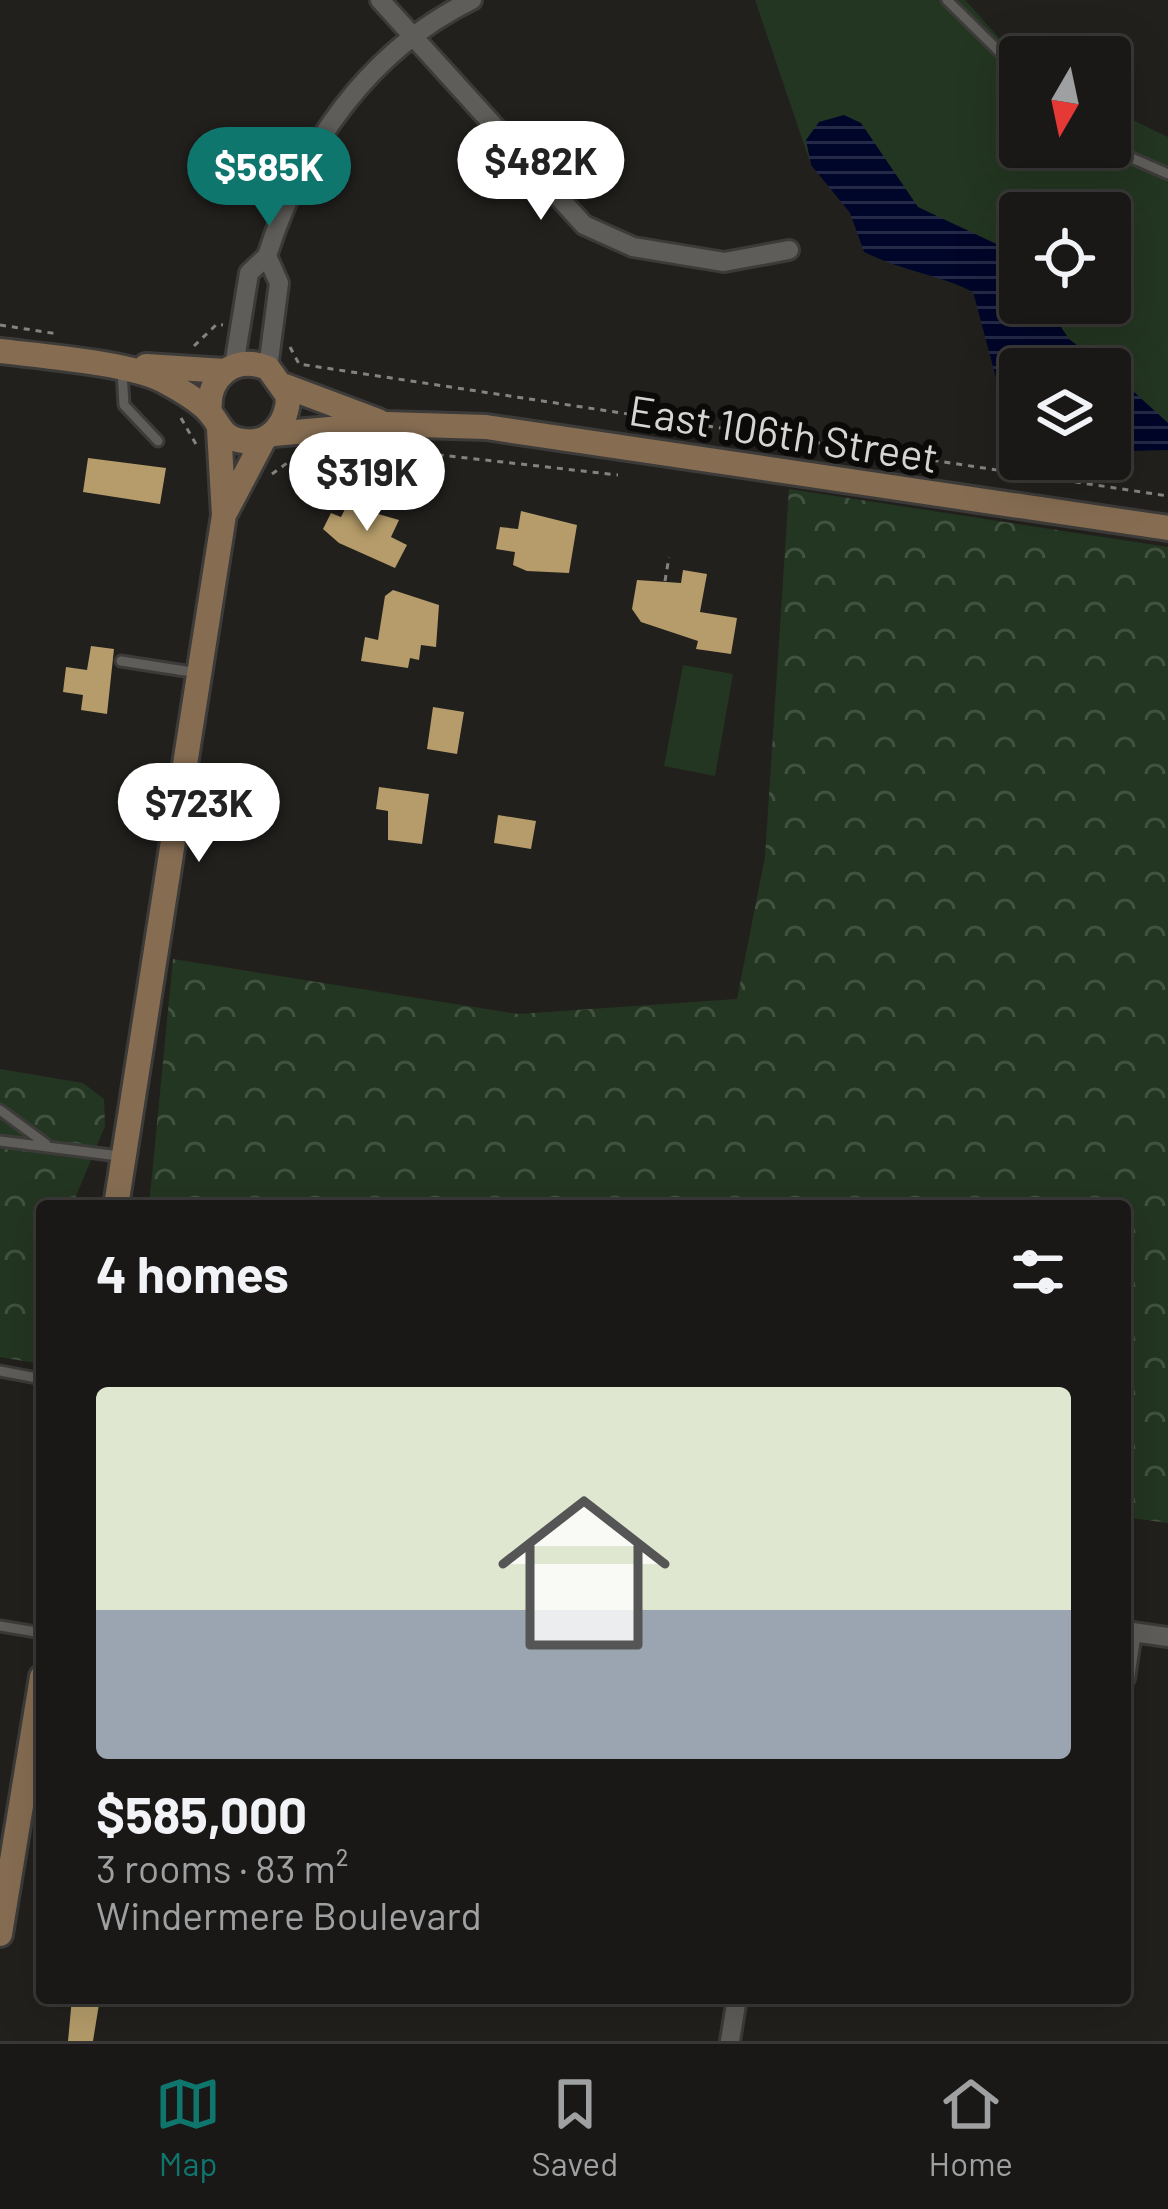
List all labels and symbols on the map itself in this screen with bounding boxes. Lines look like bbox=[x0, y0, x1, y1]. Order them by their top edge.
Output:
north arrow bbox=[999, 36, 1131, 168]
pin: $482K bbox=[457, 121, 625, 223]
pin: $585K bbox=[185, 127, 353, 229]
street label: East 106th Street bbox=[626, 383, 942, 481]
pin: $319K bbox=[283, 432, 451, 534]
pin: $723K bbox=[115, 763, 283, 865]

